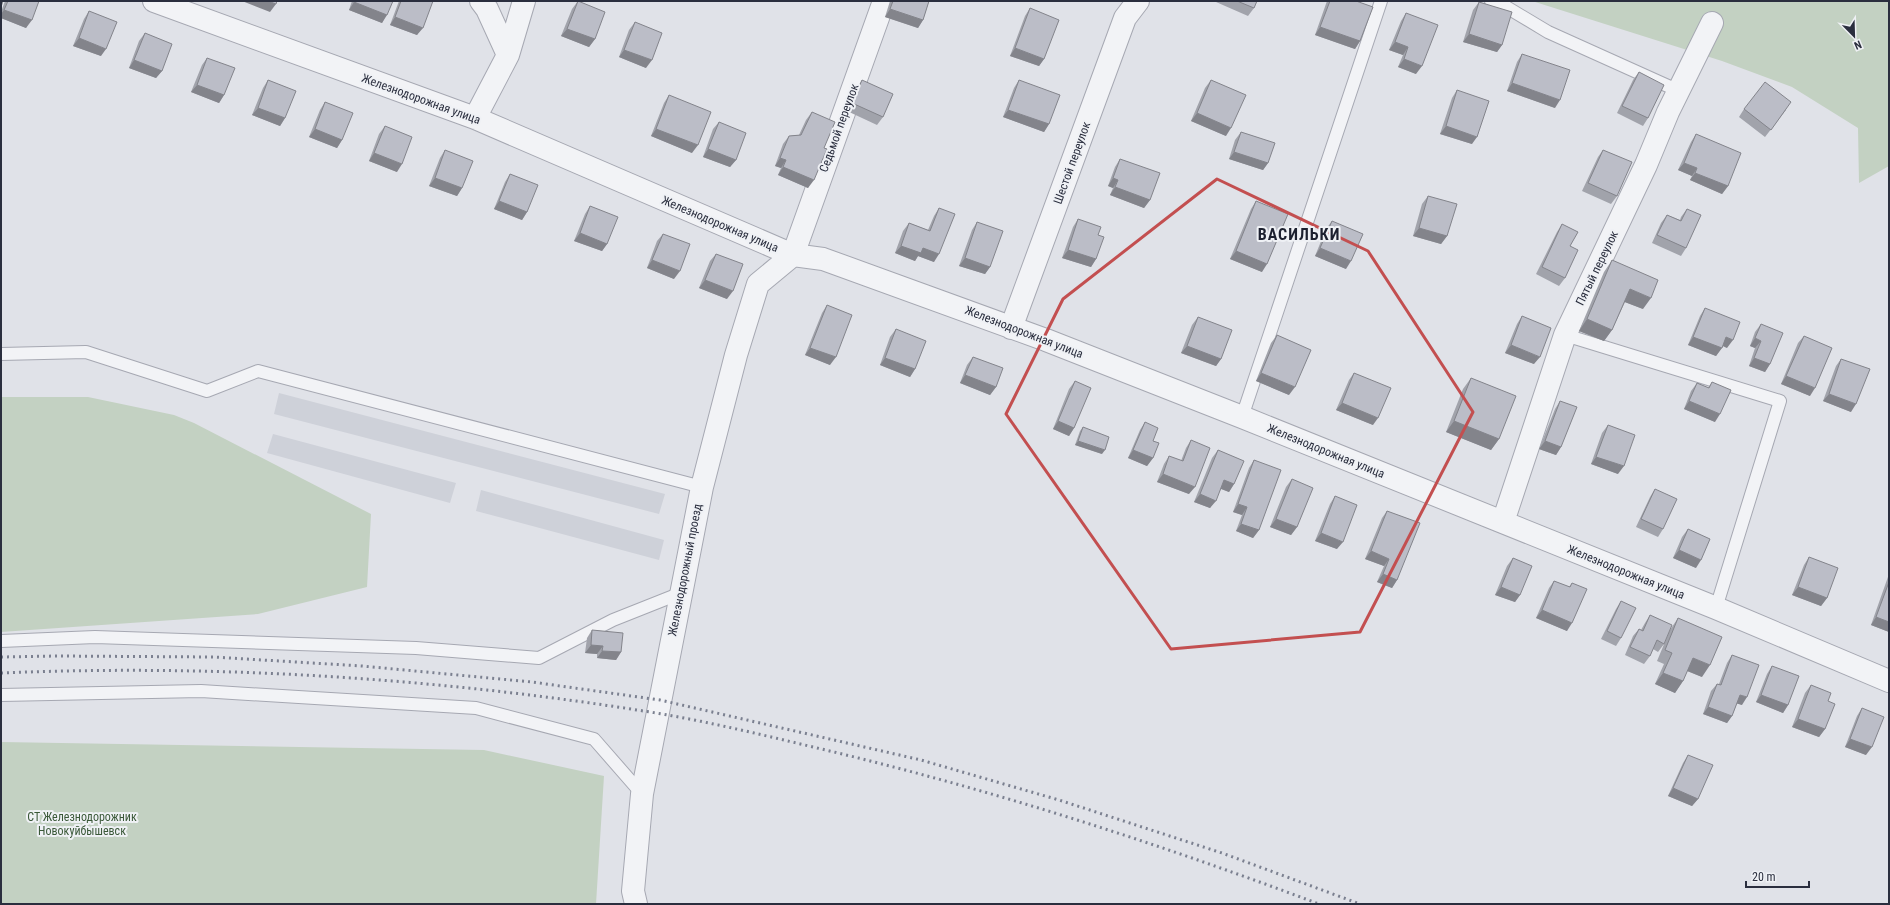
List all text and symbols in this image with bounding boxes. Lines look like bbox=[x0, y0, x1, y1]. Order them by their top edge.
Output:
north arrow bbox=[1834, 16, 1874, 56]
text: N bbox=[1852, 37, 1863, 52]
street label: Железнодорожная улица bbox=[360, 71, 483, 127]
street label: Седьмой переулок bbox=[816, 82, 862, 174]
street label: Шестой переулок bbox=[1051, 120, 1093, 206]
street label: Железнодорожная улица bbox=[660, 193, 781, 255]
district label: ВАСИЛЬКИ bbox=[1258, 225, 1340, 244]
street label: Пятый переулок bbox=[1573, 228, 1621, 308]
street label: Железнодорожная улица bbox=[963, 303, 1085, 361]
street label: Железнодорожная улица bbox=[1265, 421, 1387, 481]
street label: Железнодорожный проезд bbox=[665, 502, 705, 637]
street label: Железнодорожная улица bbox=[1565, 542, 1687, 602]
park label: СТ Железнодорожник Новокуйбышевск bbox=[27, 810, 137, 838]
scale bar bbox=[1746, 863, 1809, 889]
text: 20 m bbox=[1752, 870, 1776, 884]

